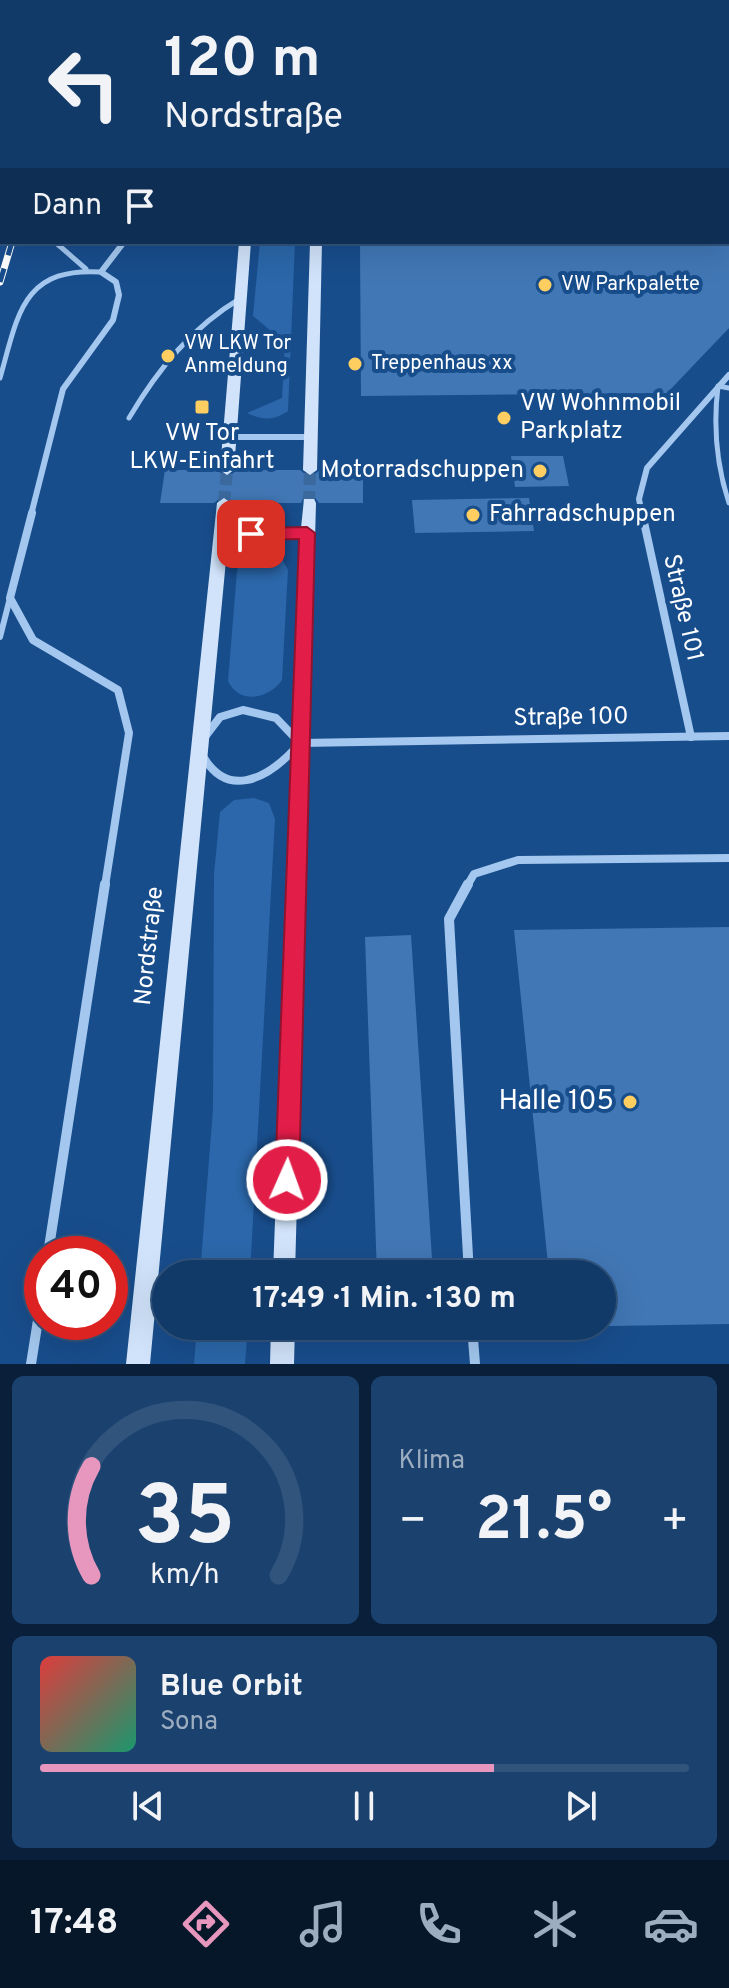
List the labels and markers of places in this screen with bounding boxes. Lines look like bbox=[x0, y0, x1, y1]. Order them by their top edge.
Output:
place label: VW Parkpalette bbox=[561, 272, 700, 298]
marker: VW Parkpalette bbox=[536, 276, 554, 294]
place label: VW LKW Tor Anmeldung bbox=[184, 331, 292, 380]
marker: VW LKW Tor Anmeldung bbox=[159, 347, 177, 365]
place label: Treppenhaus xx bbox=[371, 351, 513, 377]
marker: Treppenhaus xx bbox=[346, 355, 364, 373]
place label: VW Wohnmobil Parkplatz bbox=[520, 389, 681, 447]
marker: VW Tor LKW-Einfahrt bbox=[193, 398, 211, 416]
marker: VW Wohnmobil Parkplatz bbox=[495, 409, 513, 427]
place label: VW Tor LKW-Einfahrt bbox=[129, 419, 275, 477]
place label: Motorradschuppen bbox=[321, 456, 524, 486]
marker: Motorradschuppen bbox=[531, 462, 549, 480]
pin bbox=[217, 500, 285, 568]
place label: Fahrradschuppen bbox=[489, 500, 676, 530]
marker: Fahrradschuppen bbox=[464, 506, 482, 524]
place label: Halle 105 bbox=[498, 1084, 614, 1120]
marker: Halle 105 bbox=[621, 1093, 639, 1111]

